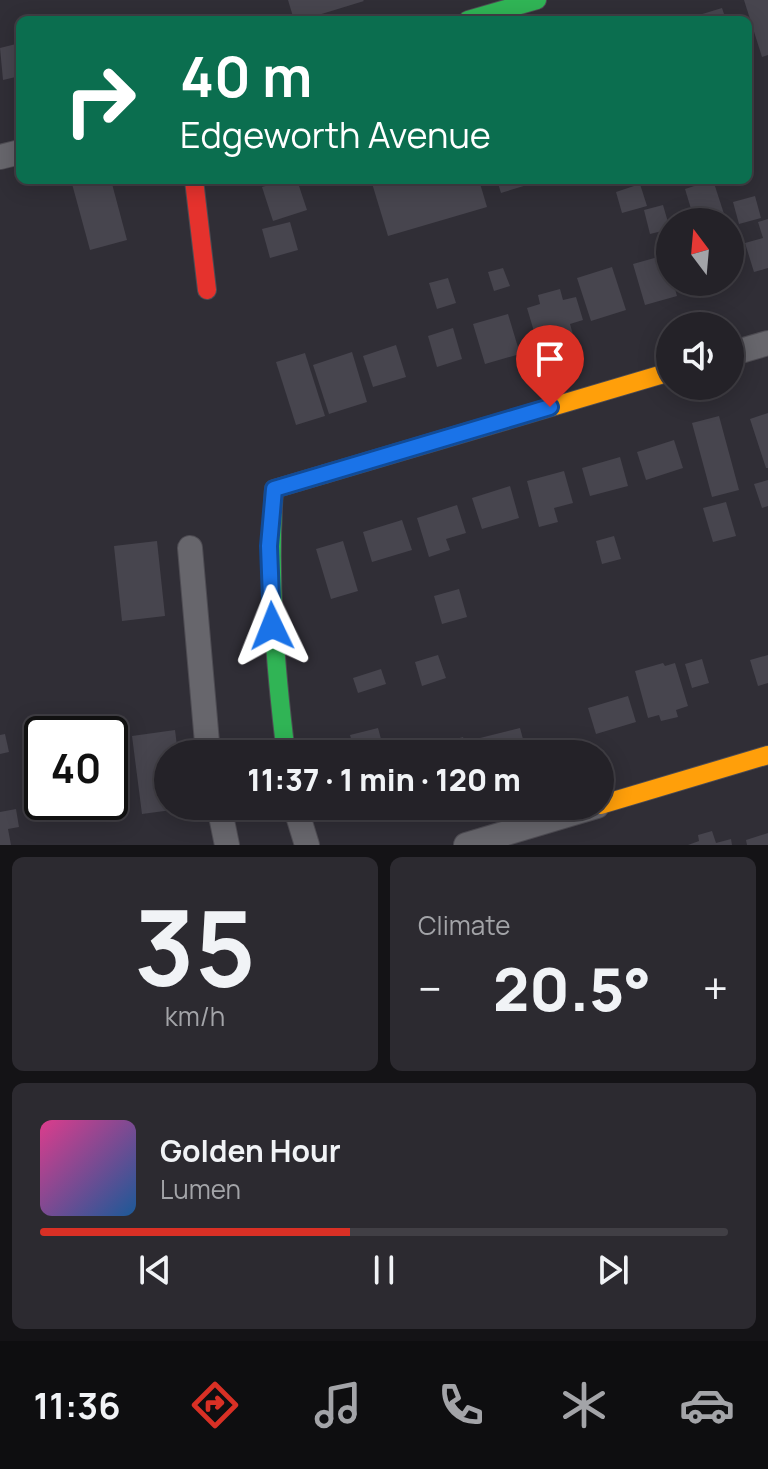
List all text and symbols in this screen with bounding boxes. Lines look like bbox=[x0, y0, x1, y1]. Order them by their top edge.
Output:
text: 40 m bbox=[180, 37, 312, 114]
icon: right bbox=[48, 48, 152, 152]
text: Edgeworth Avenue bbox=[180, 110, 491, 159]
north arrow bbox=[656, 208, 744, 296]
map controls bbox=[656, 208, 744, 400]
button: sound bbox=[656, 312, 744, 400]
pin bbox=[516, 325, 584, 407]
icon: arrive bbox=[528, 337, 572, 381]
position arrow bbox=[230, 584, 314, 668]
speed limit sign: 40 bbox=[24, 716, 128, 820]
text: 11:37 · 1 min · 120 m bbox=[247, 759, 521, 800]
text: 35 bbox=[134, 875, 256, 1017]
text: Climate bbox=[418, 907, 510, 943]
text: 20.5° bbox=[493, 947, 651, 1029]
text: − bbox=[418, 958, 442, 1018]
text: + bbox=[703, 958, 728, 1018]
text: km/h bbox=[165, 998, 225, 1034]
text: Golden Hour bbox=[160, 1130, 341, 1171]
text: Lumen bbox=[160, 1171, 241, 1207]
icon: previous bbox=[133, 1248, 177, 1292]
icon: pause bbox=[362, 1248, 406, 1292]
icon: next bbox=[591, 1248, 635, 1292]
icon: directions bbox=[187, 1377, 243, 1433]
icon: music bbox=[310, 1377, 366, 1433]
icon: phone bbox=[433, 1377, 489, 1433]
icon: climate bbox=[556, 1377, 612, 1433]
icon: car bbox=[679, 1377, 735, 1433]
text: 11:36 bbox=[33, 1381, 121, 1430]

